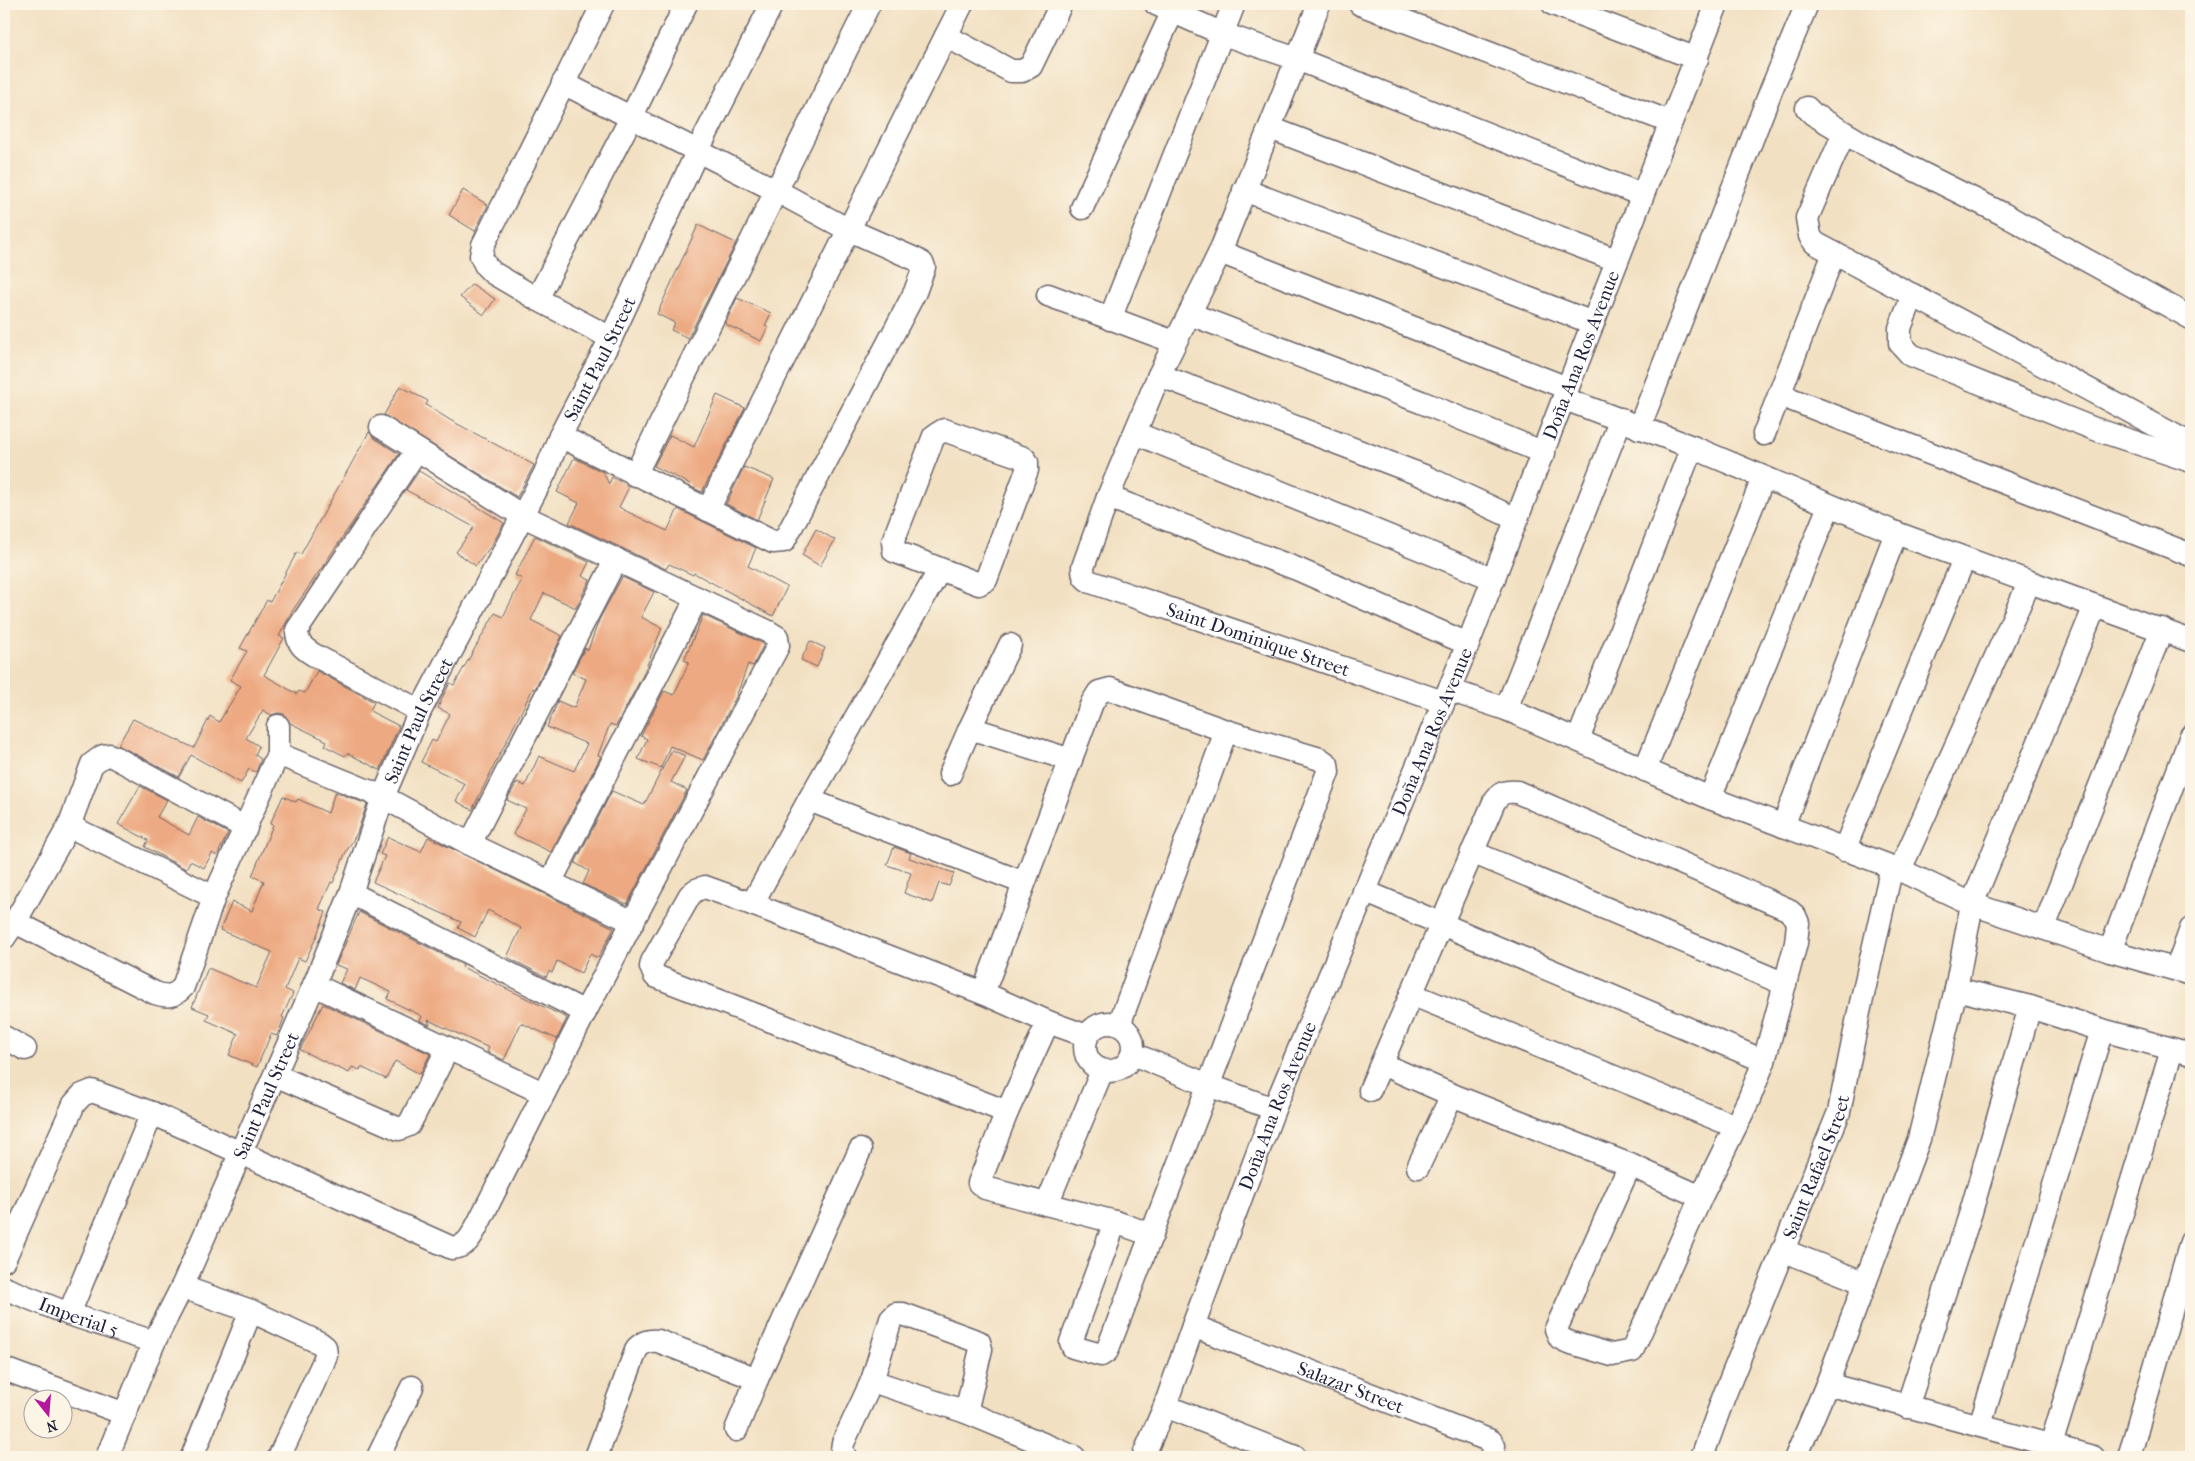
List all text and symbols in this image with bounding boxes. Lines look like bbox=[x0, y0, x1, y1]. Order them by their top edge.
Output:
street label: Doña Ana Ros Avenue bbox=[1539, 267, 1624, 443]
street label: Saint Paul Street bbox=[560, 293, 641, 425]
street label: Saint Dominique Street bbox=[1163, 599, 1353, 681]
street label: Doña Ana Ros Avenue bbox=[1388, 645, 1477, 819]
street label: Saint Paul Street bbox=[380, 654, 458, 787]
street label: Doña Ana Ros Avenue bbox=[1235, 1018, 1321, 1194]
street label: Saint Paul Street bbox=[229, 1029, 304, 1163]
street label: Saint Rafael Street bbox=[1779, 1093, 1854, 1242]
street label: Imperial 5 bbox=[35, 1293, 121, 1342]
street label: Salazar Street bbox=[1294, 1357, 1407, 1418]
north arrow bbox=[22, 1388, 72, 1438]
text: N bbox=[44, 1416, 59, 1436]

